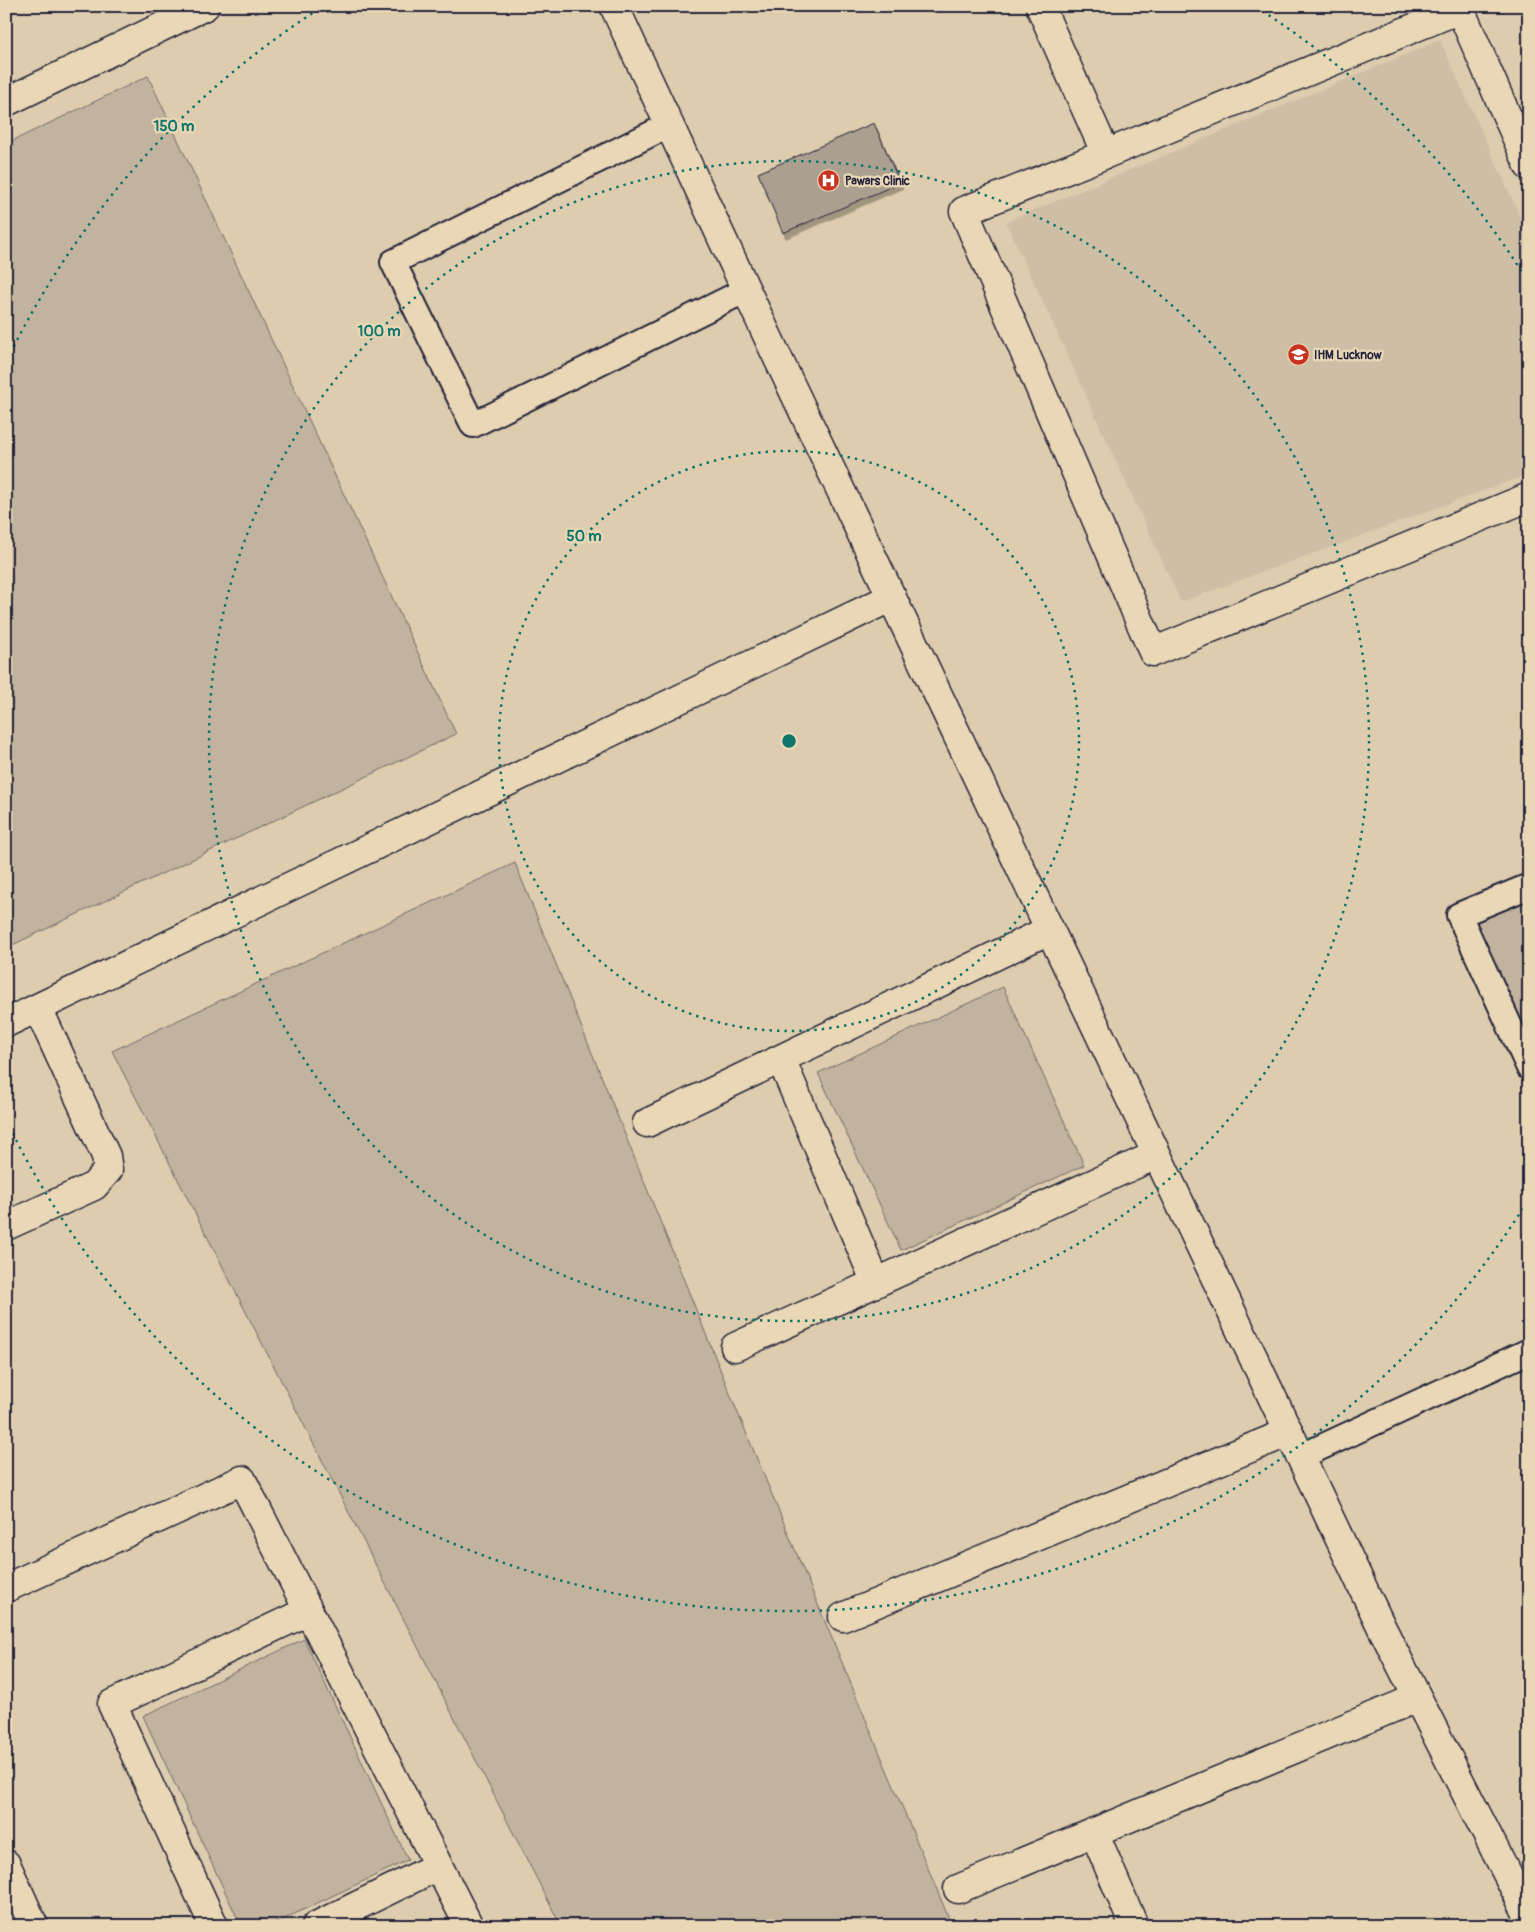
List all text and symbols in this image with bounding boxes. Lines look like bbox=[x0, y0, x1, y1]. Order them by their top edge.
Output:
text: 150 m bbox=[154, 117, 194, 136]
hospital icon: Pawars Clinic bbox=[817, 169, 841, 193]
place label: Pawars Clinic bbox=[845, 174, 910, 189]
text: 100 m bbox=[358, 322, 400, 341]
school or university icon: IHM Lucknow bbox=[1286, 343, 1310, 367]
place label: IHM Lucknow bbox=[1314, 348, 1382, 363]
text: 50 m bbox=[567, 527, 601, 546]
centre of rings bbox=[780, 732, 798, 750]

